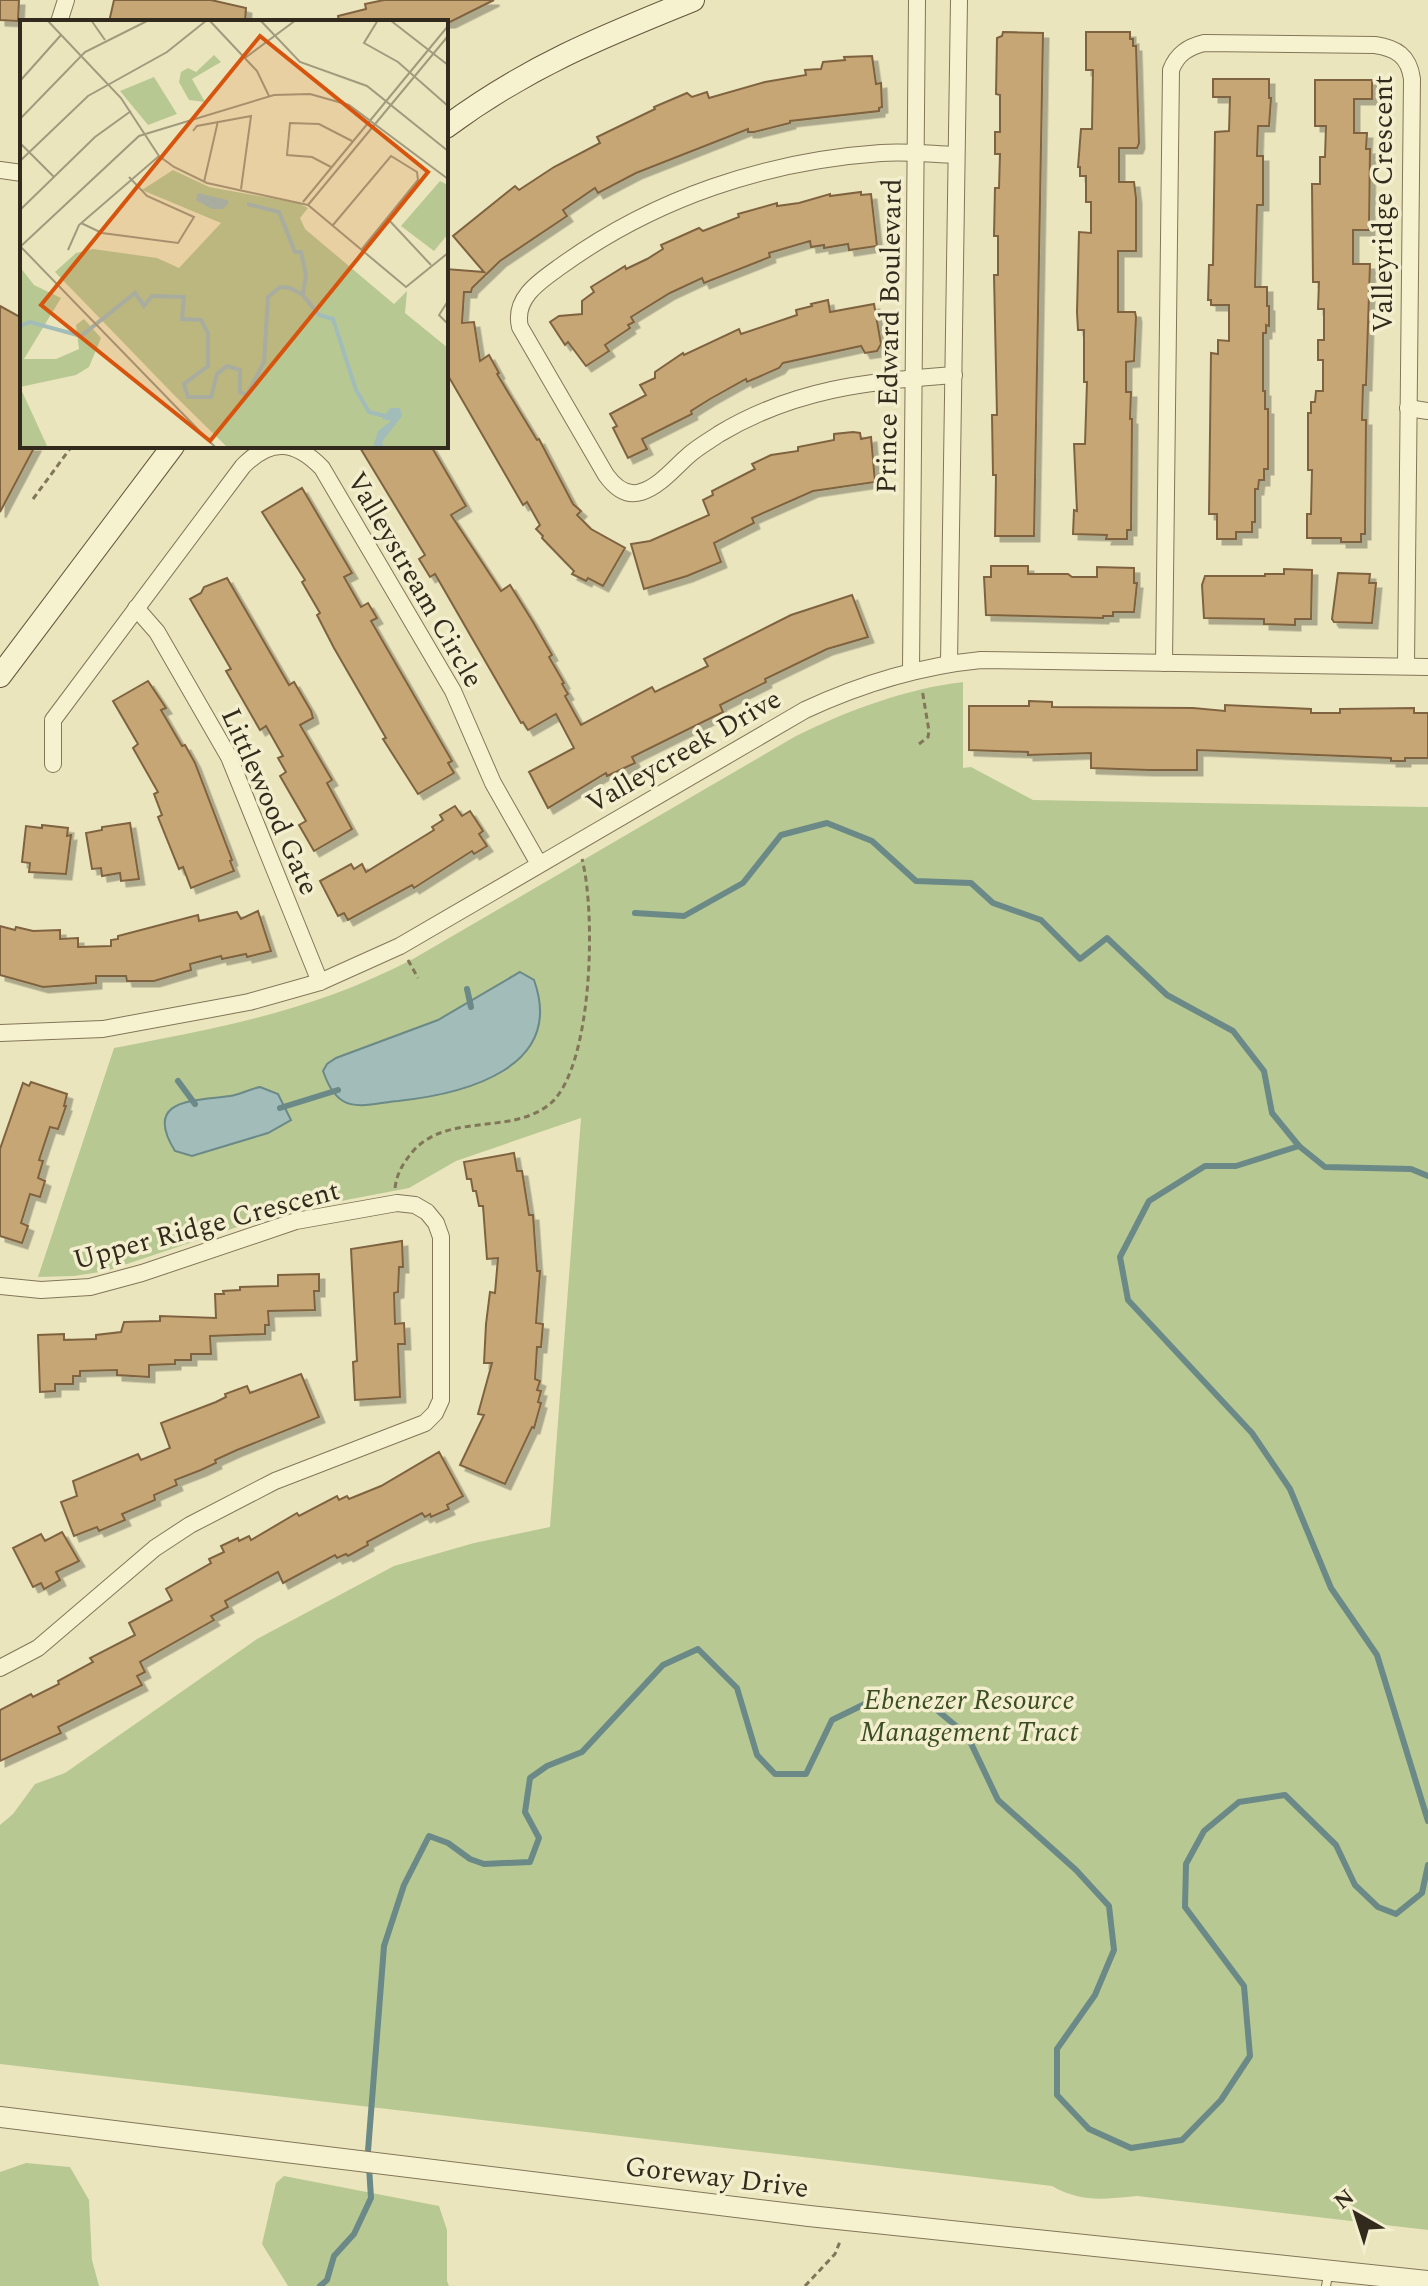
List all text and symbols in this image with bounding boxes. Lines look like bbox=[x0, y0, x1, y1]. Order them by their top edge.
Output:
inset map bbox=[20, 20, 448, 448]
street label: Valleyridge Crescent bbox=[1362, 75, 1405, 333]
street label: Prince Edward Boulevard bbox=[865, 178, 914, 494]
street label: Valleystream Circle bbox=[335, 464, 494, 696]
street label: Valleycreek Drive bbox=[578, 678, 789, 825]
street label: Littlewood Gate bbox=[209, 701, 330, 902]
street label: Upper Ridge Crescent bbox=[68, 1169, 345, 1282]
park label: Ebenezer Resource Management Tract bbox=[860, 1679, 1079, 1754]
street label: Goreway Drive bbox=[622, 2145, 811, 2210]
north arrow bbox=[1316, 2174, 1396, 2254]
text: N bbox=[1327, 2181, 1362, 2218]

